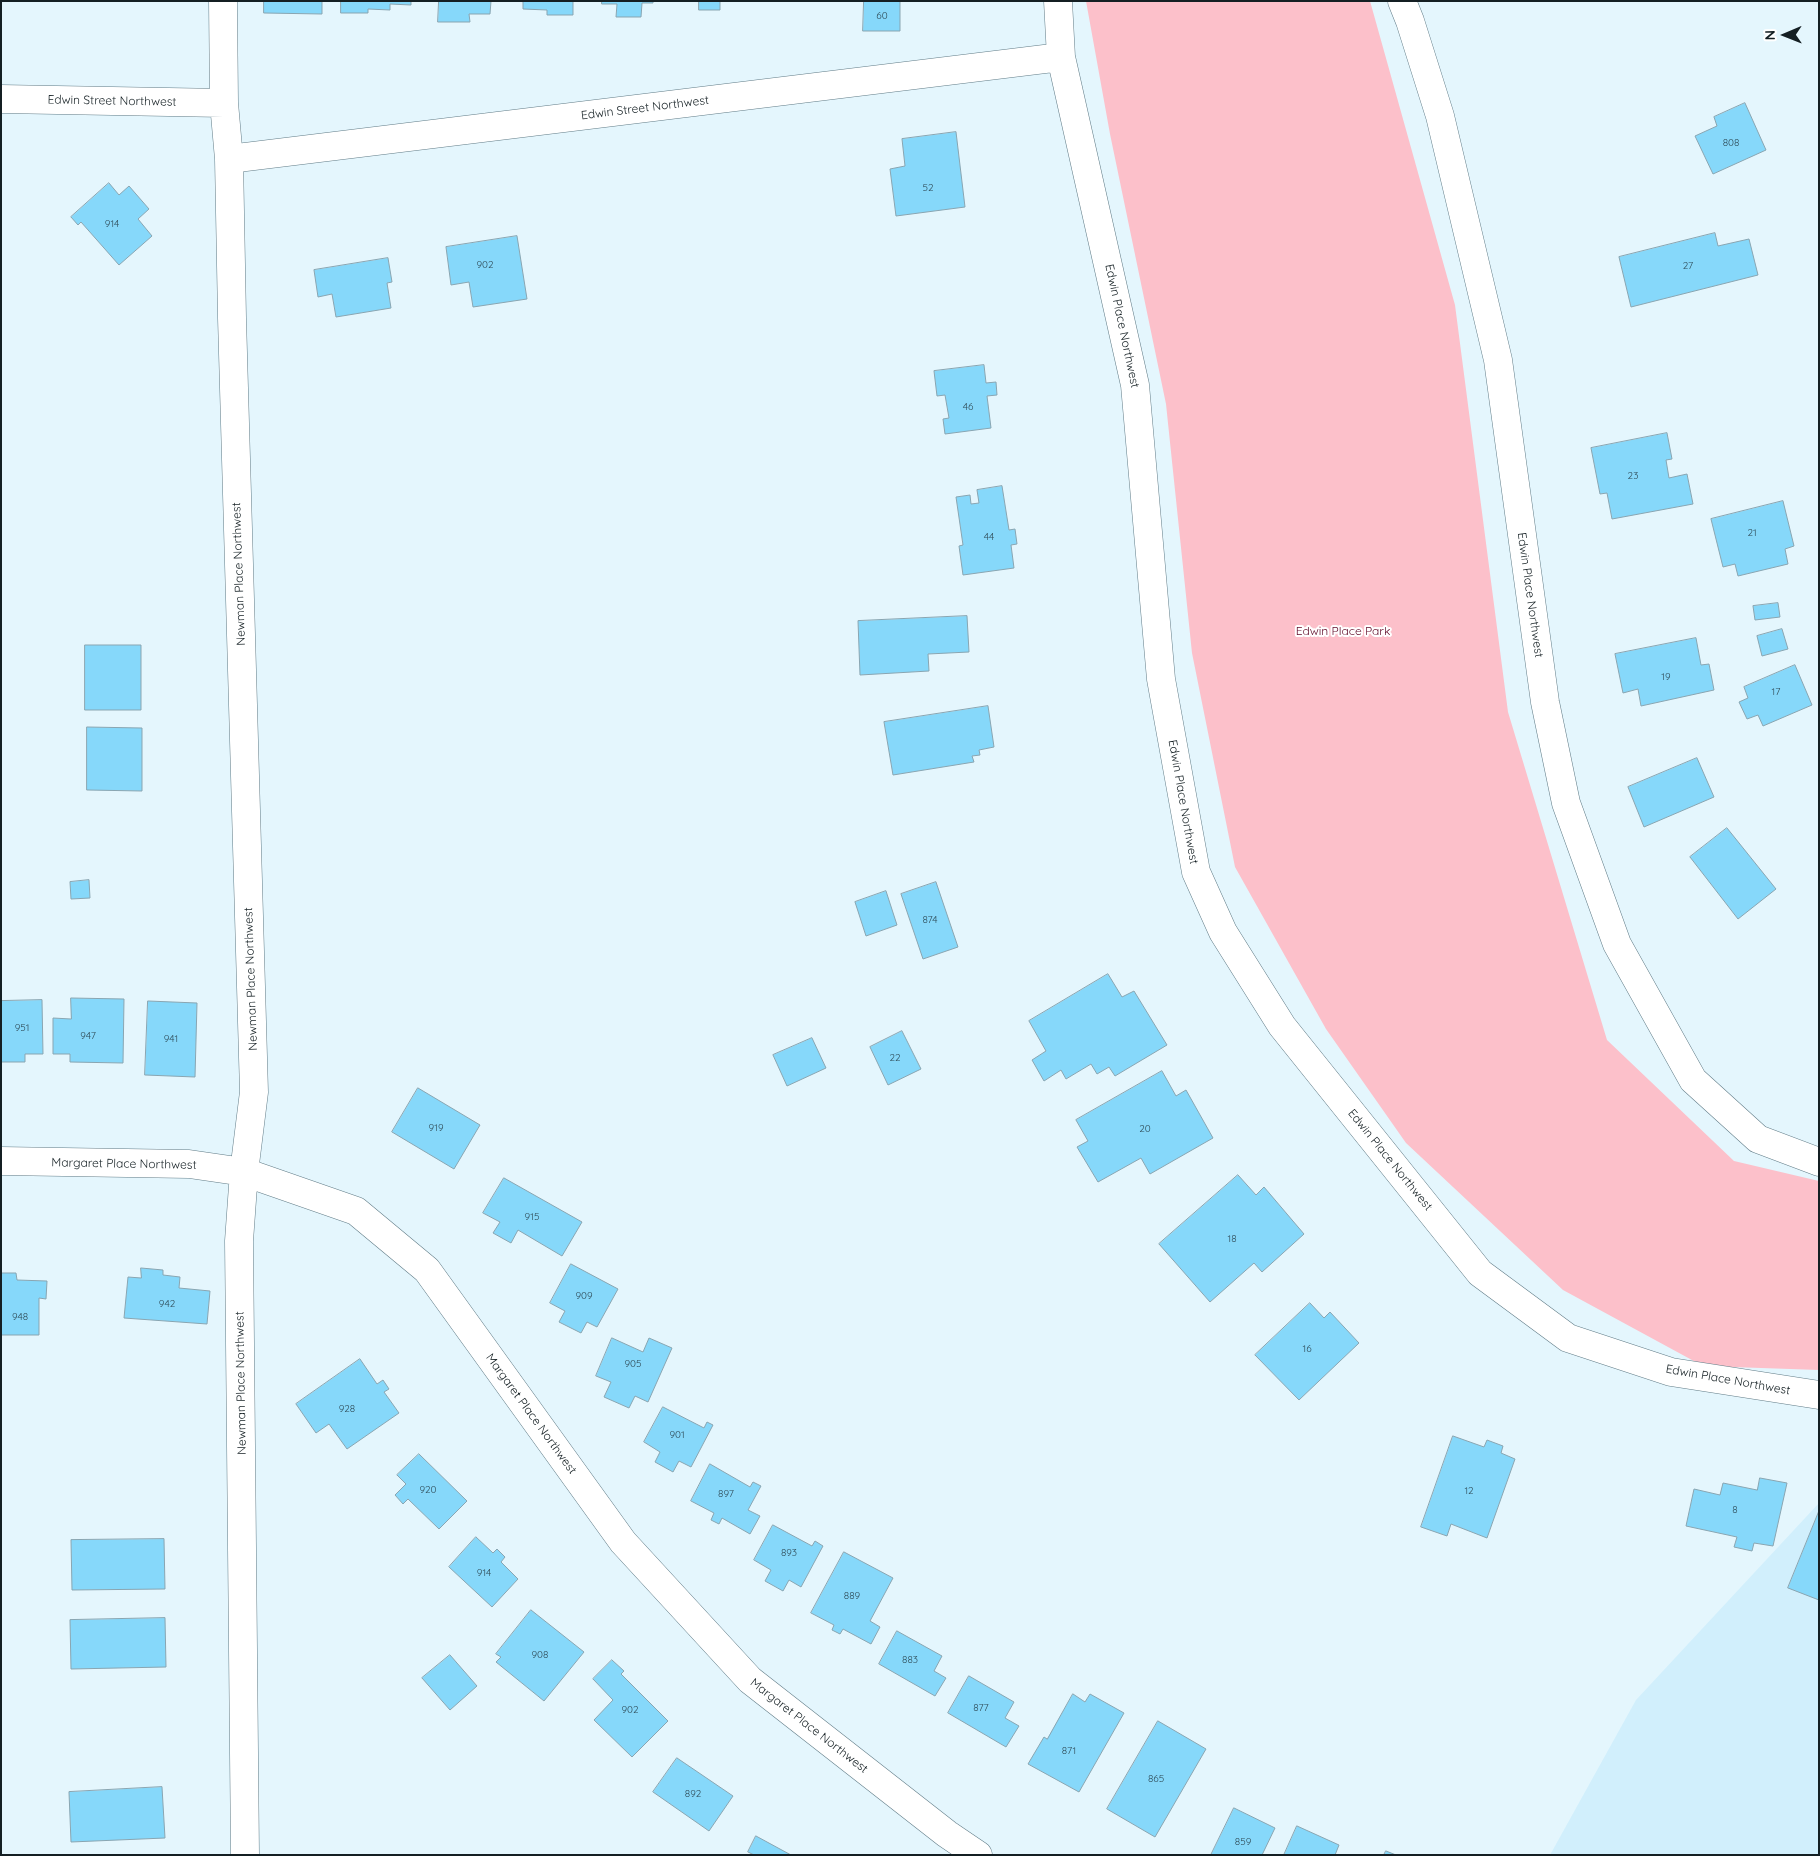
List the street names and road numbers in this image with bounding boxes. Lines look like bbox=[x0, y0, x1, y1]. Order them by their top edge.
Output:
street label: Edwin Street Northwest bbox=[47, 93, 177, 109]
street label: Edwin Street Northwest bbox=[580, 93, 710, 123]
street label: Edwin Place Northwest bbox=[1102, 263, 1142, 389]
street label: Newman Place Northwest bbox=[229, 502, 249, 646]
street label: Edwin Place Northwest bbox=[1514, 531, 1546, 659]
street label: Edwin Place Northwest bbox=[1165, 739, 1201, 865]
street label: Newman Place Northwest bbox=[241, 907, 261, 1051]
street label: Edwin Place Northwest bbox=[1345, 1106, 1435, 1214]
street label: Margaret Place Northwest bbox=[51, 1156, 197, 1172]
street label: Newman Place Northwest bbox=[233, 1311, 249, 1455]
street label: Margaret Place Northwest bbox=[482, 1351, 580, 1477]
street label: Edwin Place Northwest bbox=[1665, 1362, 1791, 1398]
street label: Margaret Place Northwest bbox=[747, 1676, 871, 1776]

